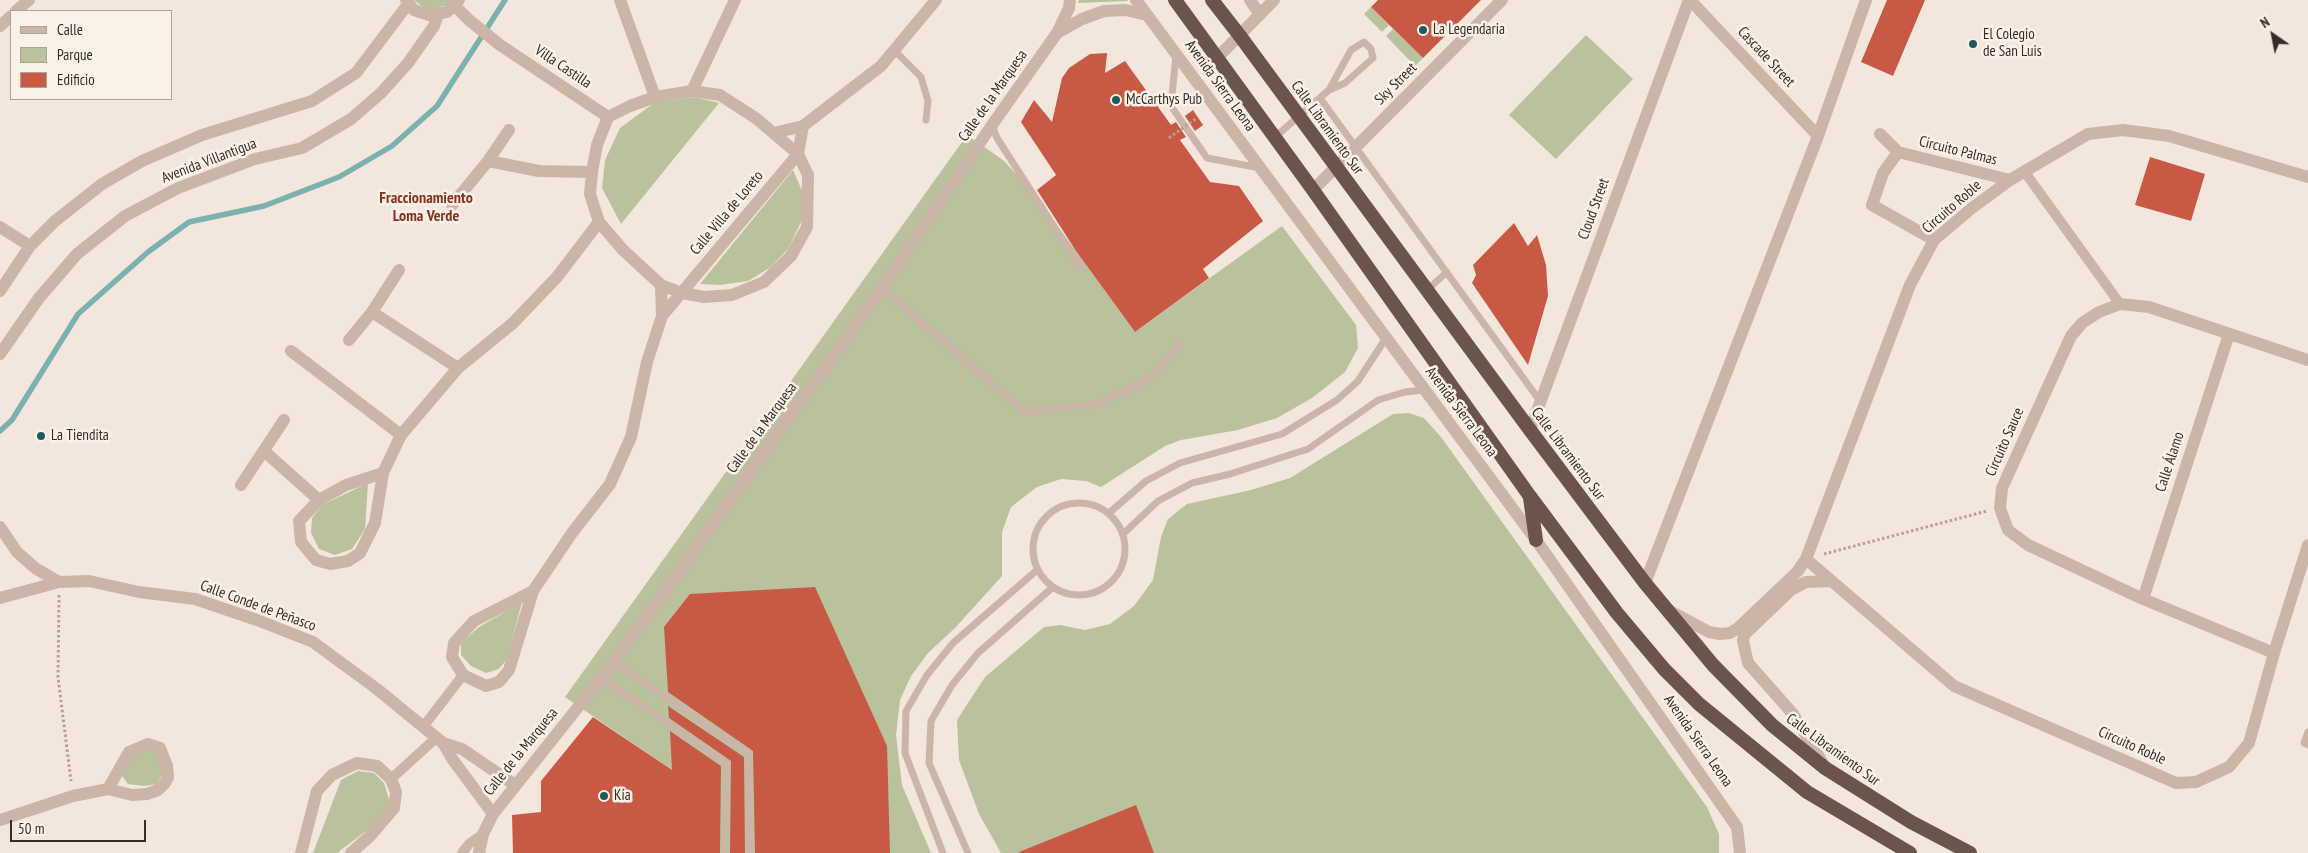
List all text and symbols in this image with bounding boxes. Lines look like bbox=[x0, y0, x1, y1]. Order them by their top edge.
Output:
legend bbox=[10, 10, 172, 100]
north arrow bbox=[2248, 10, 2298, 60]
text: N bbox=[2257, 13, 2273, 32]
text: Calle bbox=[57, 20, 83, 39]
place label: La Legendaria bbox=[1433, 21, 1505, 39]
street label: Cascade Street bbox=[1734, 23, 1798, 91]
marker: La Legendaria bbox=[1417, 24, 1429, 36]
place label: El Colegio de San Luis bbox=[1983, 26, 2042, 61]
street label: Avenida Sierra Leona bbox=[1181, 37, 1259, 135]
marker: El Colegio de San Luis bbox=[1967, 38, 1979, 50]
street label: Villa Castilla bbox=[531, 42, 595, 92]
text: Parque bbox=[57, 45, 93, 64]
street label: Calle de la Marquesa bbox=[955, 47, 1031, 145]
street label: Sky Street bbox=[1371, 59, 1421, 109]
text: Edificio bbox=[57, 70, 95, 89]
street label: Calle Libramiento Sur bbox=[1287, 78, 1367, 178]
place label: McCarthys Pub bbox=[1126, 91, 1202, 109]
marker: McCarthys Pub bbox=[1110, 94, 1122, 106]
street label: Circuito Palmas bbox=[1917, 133, 1999, 169]
street label: Avenida Villantigua bbox=[159, 135, 259, 187]
street label: Calle Villa de Loreto bbox=[687, 167, 767, 259]
street label: Cloud Street bbox=[1575, 176, 1613, 242]
street label: Circuito Roble bbox=[1919, 176, 1985, 238]
district label: Fraccionamiento Loma Verde bbox=[379, 188, 473, 226]
street label: Avenida Sierra Leona bbox=[1421, 363, 1501, 461]
street label: Calle de la Marquesa bbox=[723, 379, 801, 477]
street label: Calle Libramiento Sur bbox=[1527, 404, 1609, 504]
street label: Circuito Sauce bbox=[1982, 405, 2028, 479]
place label: La Tiendita bbox=[51, 427, 109, 445]
marker: La Tiendita bbox=[35, 430, 47, 442]
street label: Calle Álamo bbox=[2152, 430, 2188, 494]
street label: Calle Conde de Peñasco bbox=[198, 577, 318, 635]
street label: Avenida Sierra Leona bbox=[1660, 692, 1736, 790]
street label: Calle de la Marquesa bbox=[480, 705, 562, 799]
street label: Calle Libramiento Sur bbox=[1783, 710, 1883, 790]
street label: Circuito Roble bbox=[2095, 723, 2169, 769]
place label: Kia bbox=[614, 787, 631, 805]
marker: Kia bbox=[598, 790, 610, 802]
scale bar bbox=[12, 810, 149, 842]
text: 50 m bbox=[18, 819, 44, 838]

